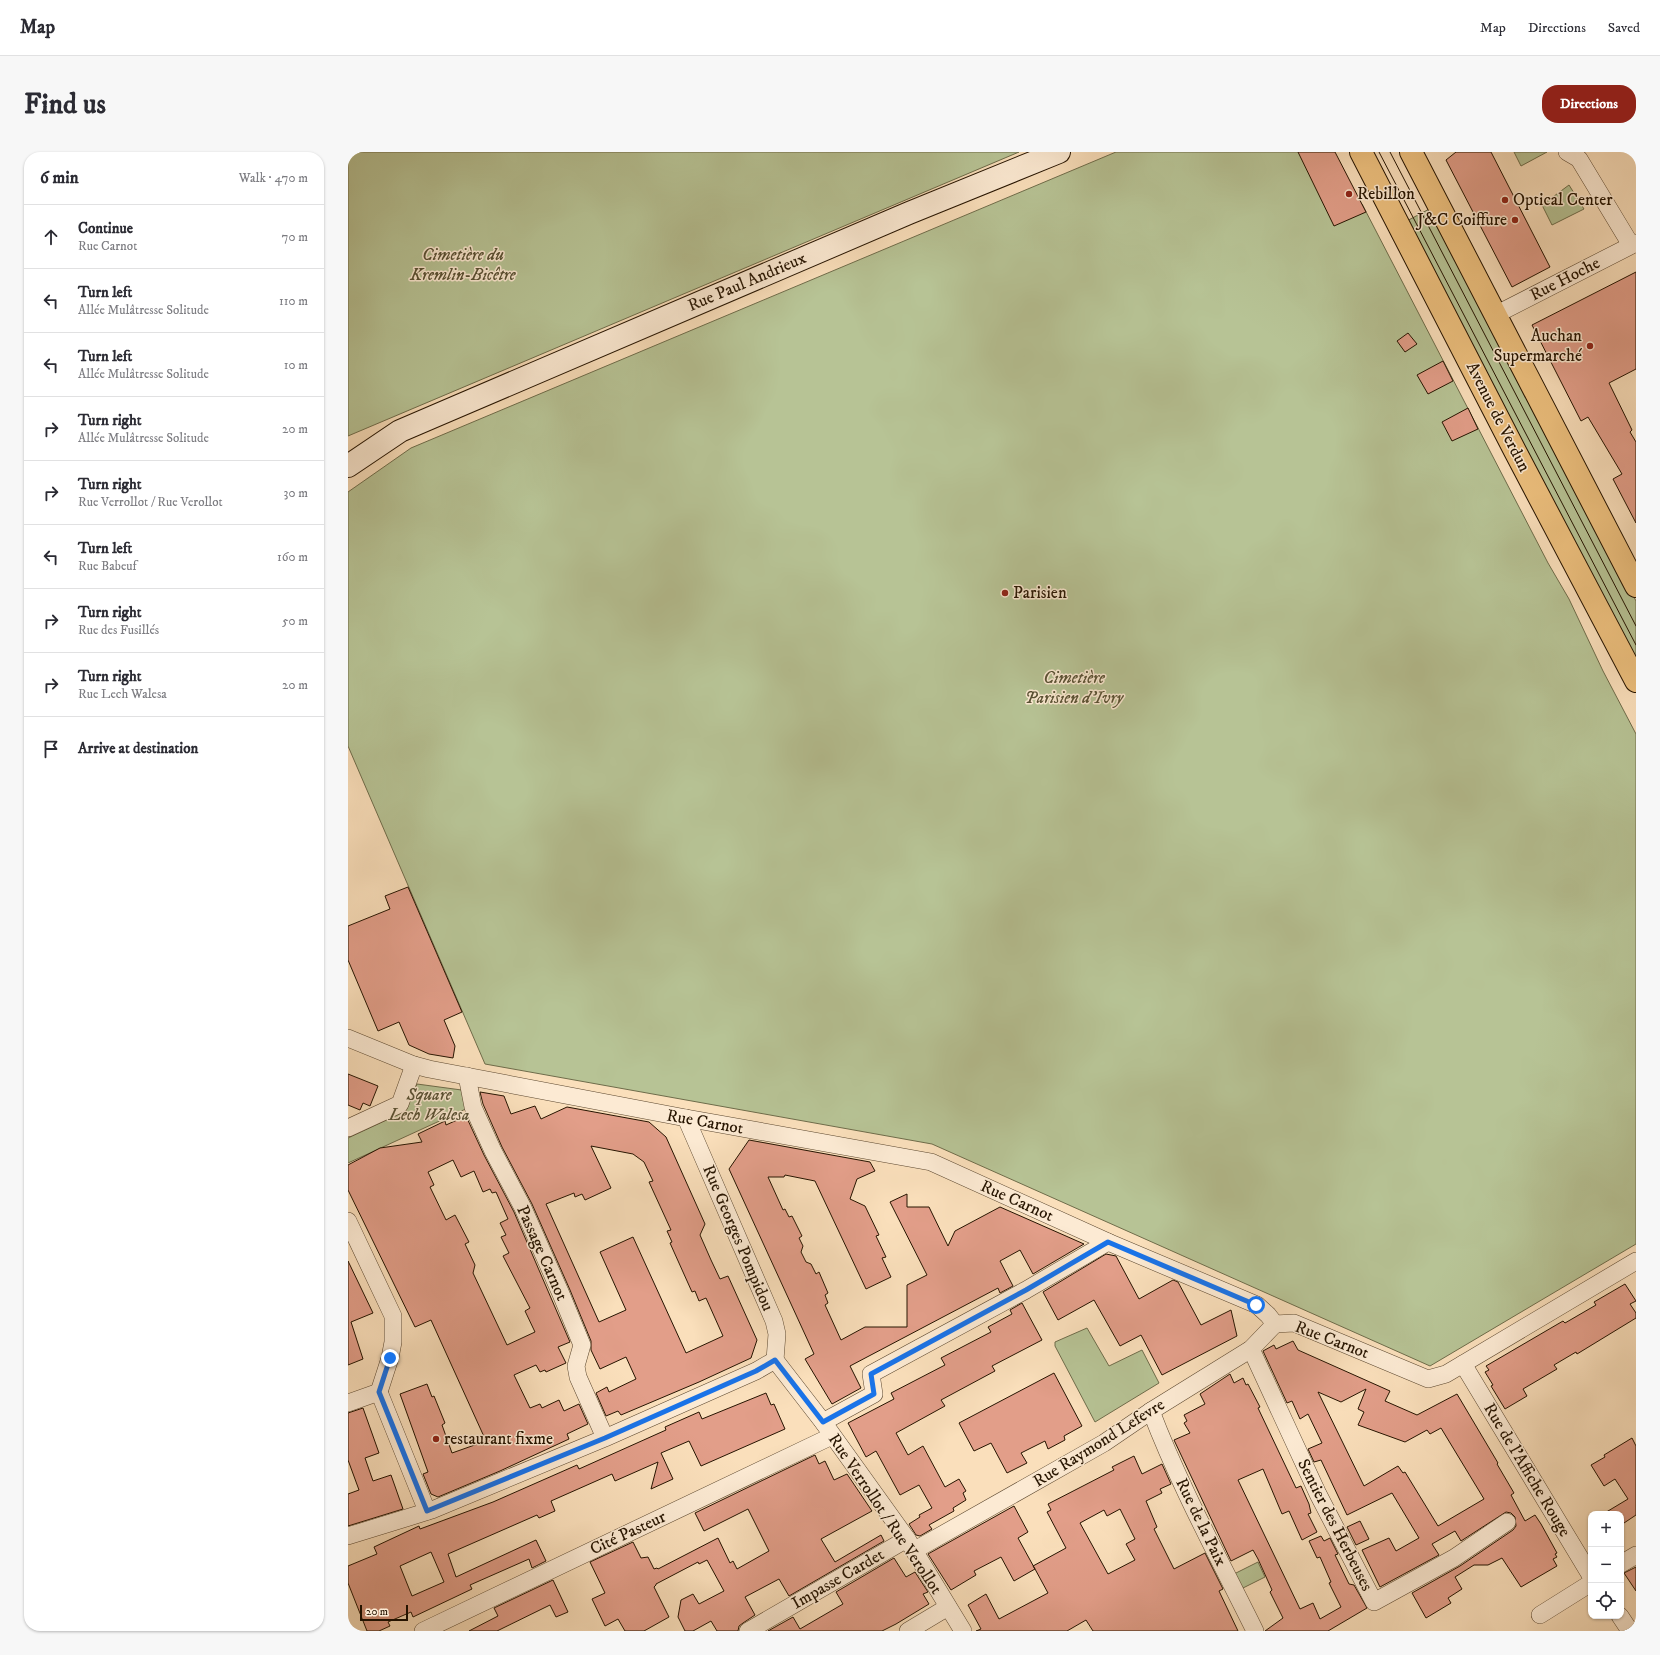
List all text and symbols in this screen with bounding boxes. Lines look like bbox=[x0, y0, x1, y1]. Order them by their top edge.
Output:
text: Map bbox=[20, 16, 55, 39]
text: Map bbox=[1480, 19, 1506, 37]
text: Directions bbox=[1528, 19, 1586, 37]
text: Saved bbox=[1608, 19, 1640, 37]
button: Directions bbox=[1542, 85, 1636, 123]
text: Find us bbox=[24, 87, 106, 122]
text: 6 min bbox=[40, 167, 79, 189]
text: Walk · 470 m bbox=[239, 170, 308, 186]
place label: Rebillon bbox=[1357, 183, 1415, 205]
marker: Rebillon bbox=[1344, 189, 1354, 199]
place label: Optical Center bbox=[1513, 189, 1613, 211]
marker: Optical Center bbox=[1500, 195, 1510, 205]
place label: J&C Coiffure bbox=[1415, 209, 1507, 231]
marker: J&C Coiffure bbox=[1510, 215, 1520, 225]
text: Continue bbox=[78, 219, 133, 238]
icon: ahead bbox=[40, 226, 62, 248]
text: 70 m bbox=[282, 229, 308, 245]
text: Rue Carnot bbox=[78, 238, 137, 254]
park label: Cimetière du Kremlin-Bicêtre bbox=[409, 244, 517, 286]
street label: Rue Paul Andrieux bbox=[684, 247, 810, 317]
street label: Rue Hoche bbox=[1526, 252, 1604, 306]
text: Turn left bbox=[78, 283, 132, 302]
icon: left bbox=[40, 290, 62, 312]
text: 110 m bbox=[279, 293, 308, 309]
text: Allée Mulâtresse Solitude bbox=[78, 302, 209, 318]
place label: Auchan Supermarché bbox=[1493, 325, 1582, 367]
marker: Auchan Supermarché bbox=[1585, 341, 1595, 351]
text: Turn left bbox=[78, 347, 132, 366]
icon: left bbox=[40, 354, 62, 376]
text: 10 m bbox=[284, 357, 308, 373]
street label: Avenue de Verdun bbox=[1461, 358, 1535, 476]
text: Allée Mulâtresse Solitude bbox=[78, 366, 209, 382]
text: Turn right bbox=[78, 411, 141, 430]
icon: right bbox=[40, 418, 62, 440]
text: 20 m bbox=[282, 421, 308, 437]
text: Allée Mulâtresse Solitude bbox=[78, 430, 209, 446]
text: Turn right bbox=[78, 475, 141, 494]
icon: right bbox=[40, 482, 62, 504]
text: 30 m bbox=[284, 485, 308, 501]
text: Rue Verrollot / Rue Verollot bbox=[78, 494, 223, 510]
text: Turn left bbox=[78, 539, 132, 558]
icon: left bbox=[40, 546, 62, 568]
text: 160 m bbox=[277, 549, 308, 565]
text: Rue Babeuf bbox=[78, 558, 137, 574]
place label: Parisien bbox=[1013, 582, 1067, 604]
marker: Parisien bbox=[1000, 588, 1010, 598]
text: Turn right bbox=[78, 603, 141, 622]
icon: right bbox=[40, 610, 62, 632]
text: 50 m bbox=[282, 613, 308, 629]
text: Rue des Fusillés bbox=[78, 622, 159, 638]
text: Turn right bbox=[78, 667, 141, 686]
park label: Cimetière Parisien d'Ivry bbox=[1025, 667, 1124, 709]
icon: right bbox=[40, 674, 62, 696]
text: 20 m bbox=[282, 677, 308, 693]
text: Rue Lech Walesa bbox=[78, 686, 167, 702]
icon: arrive bbox=[40, 738, 62, 760]
text: Arrive at destination bbox=[78, 739, 198, 758]
park label: Square Lech Walesa bbox=[388, 1084, 469, 1126]
street label: Rue Carnot bbox=[665, 1104, 746, 1140]
street label: Rue Georges Pompidou bbox=[697, 1162, 779, 1314]
street label: Rue Carnot bbox=[977, 1175, 1057, 1227]
street label: Passage Carnot bbox=[511, 1202, 573, 1305]
route start bbox=[1247, 1296, 1265, 1314]
street label: Rue Carnot bbox=[1292, 1316, 1373, 1364]
route end bbox=[381, 1349, 399, 1367]
street label: Rue Raymond Lefevre bbox=[1029, 1394, 1169, 1492]
street label: Rue de l'Affiche Rouge bbox=[1478, 1399, 1576, 1541]
place label: restaurant fixme bbox=[444, 1428, 553, 1450]
street label: Rue Verrollot / Rue Verollot bbox=[823, 1429, 947, 1599]
marker: restaurant fixme bbox=[431, 1434, 441, 1444]
street label: Sentier des Herbeuses bbox=[1292, 1455, 1378, 1595]
street label: Rue de la Paix bbox=[1170, 1474, 1232, 1570]
street label: Cité Pasteur bbox=[586, 1506, 670, 1560]
map controls bbox=[1588, 1511, 1624, 1619]
button: + bbox=[1588, 1511, 1624, 1547]
street label: Impasse Cardet bbox=[788, 1543, 889, 1614]
button: − bbox=[1588, 1547, 1624, 1583]
button: locate bbox=[1588, 1583, 1624, 1619]
scale bar bbox=[360, 1603, 408, 1622]
text: 20 m bbox=[366, 1605, 388, 1619]

